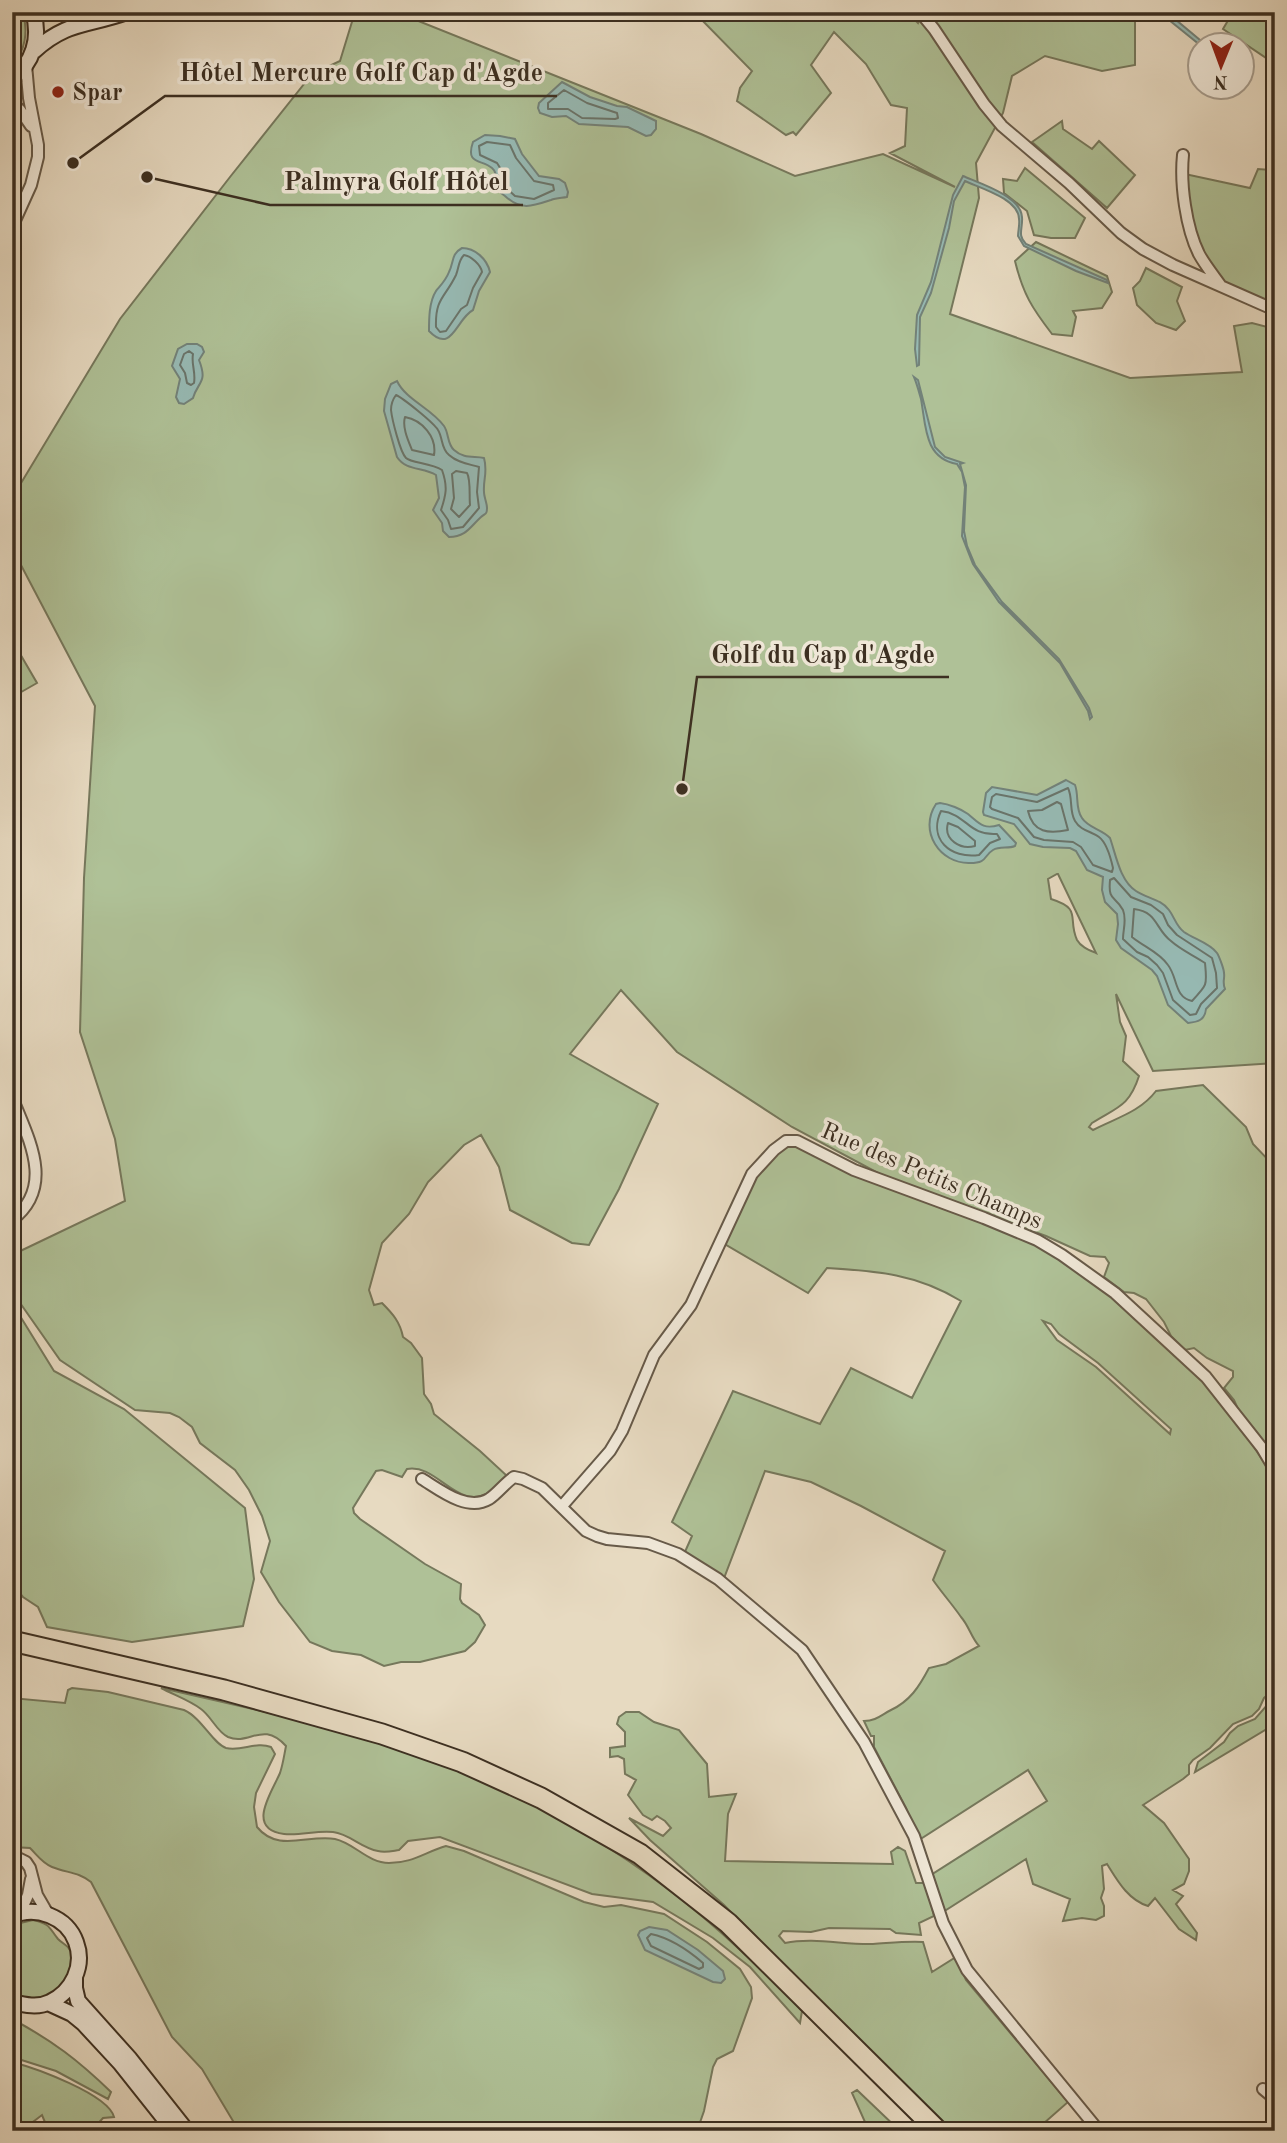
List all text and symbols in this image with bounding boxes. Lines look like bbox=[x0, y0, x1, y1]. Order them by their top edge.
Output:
north arrow bbox=[1186, 32, 1256, 102]
callout: Hôtel Mercure Golf Cap d'Agde bbox=[165, 49, 557, 96]
text: Hôtel Mercure Golf Cap d'Agde bbox=[179, 61, 543, 87]
text: N bbox=[1213, 71, 1228, 90]
place label: Spar bbox=[72, 82, 123, 106]
marker: Spar bbox=[50, 84, 66, 100]
callout: Palmyra Golf Hôtel bbox=[270, 158, 523, 205]
text: Palmyra Golf Hôtel bbox=[283, 170, 509, 196]
callout: Golf du Cap d'Agde bbox=[697, 630, 949, 677]
text: Golf du Cap d'Agde bbox=[711, 643, 935, 669]
street label: Rue des Petits Champs bbox=[817, 1119, 1045, 1234]

